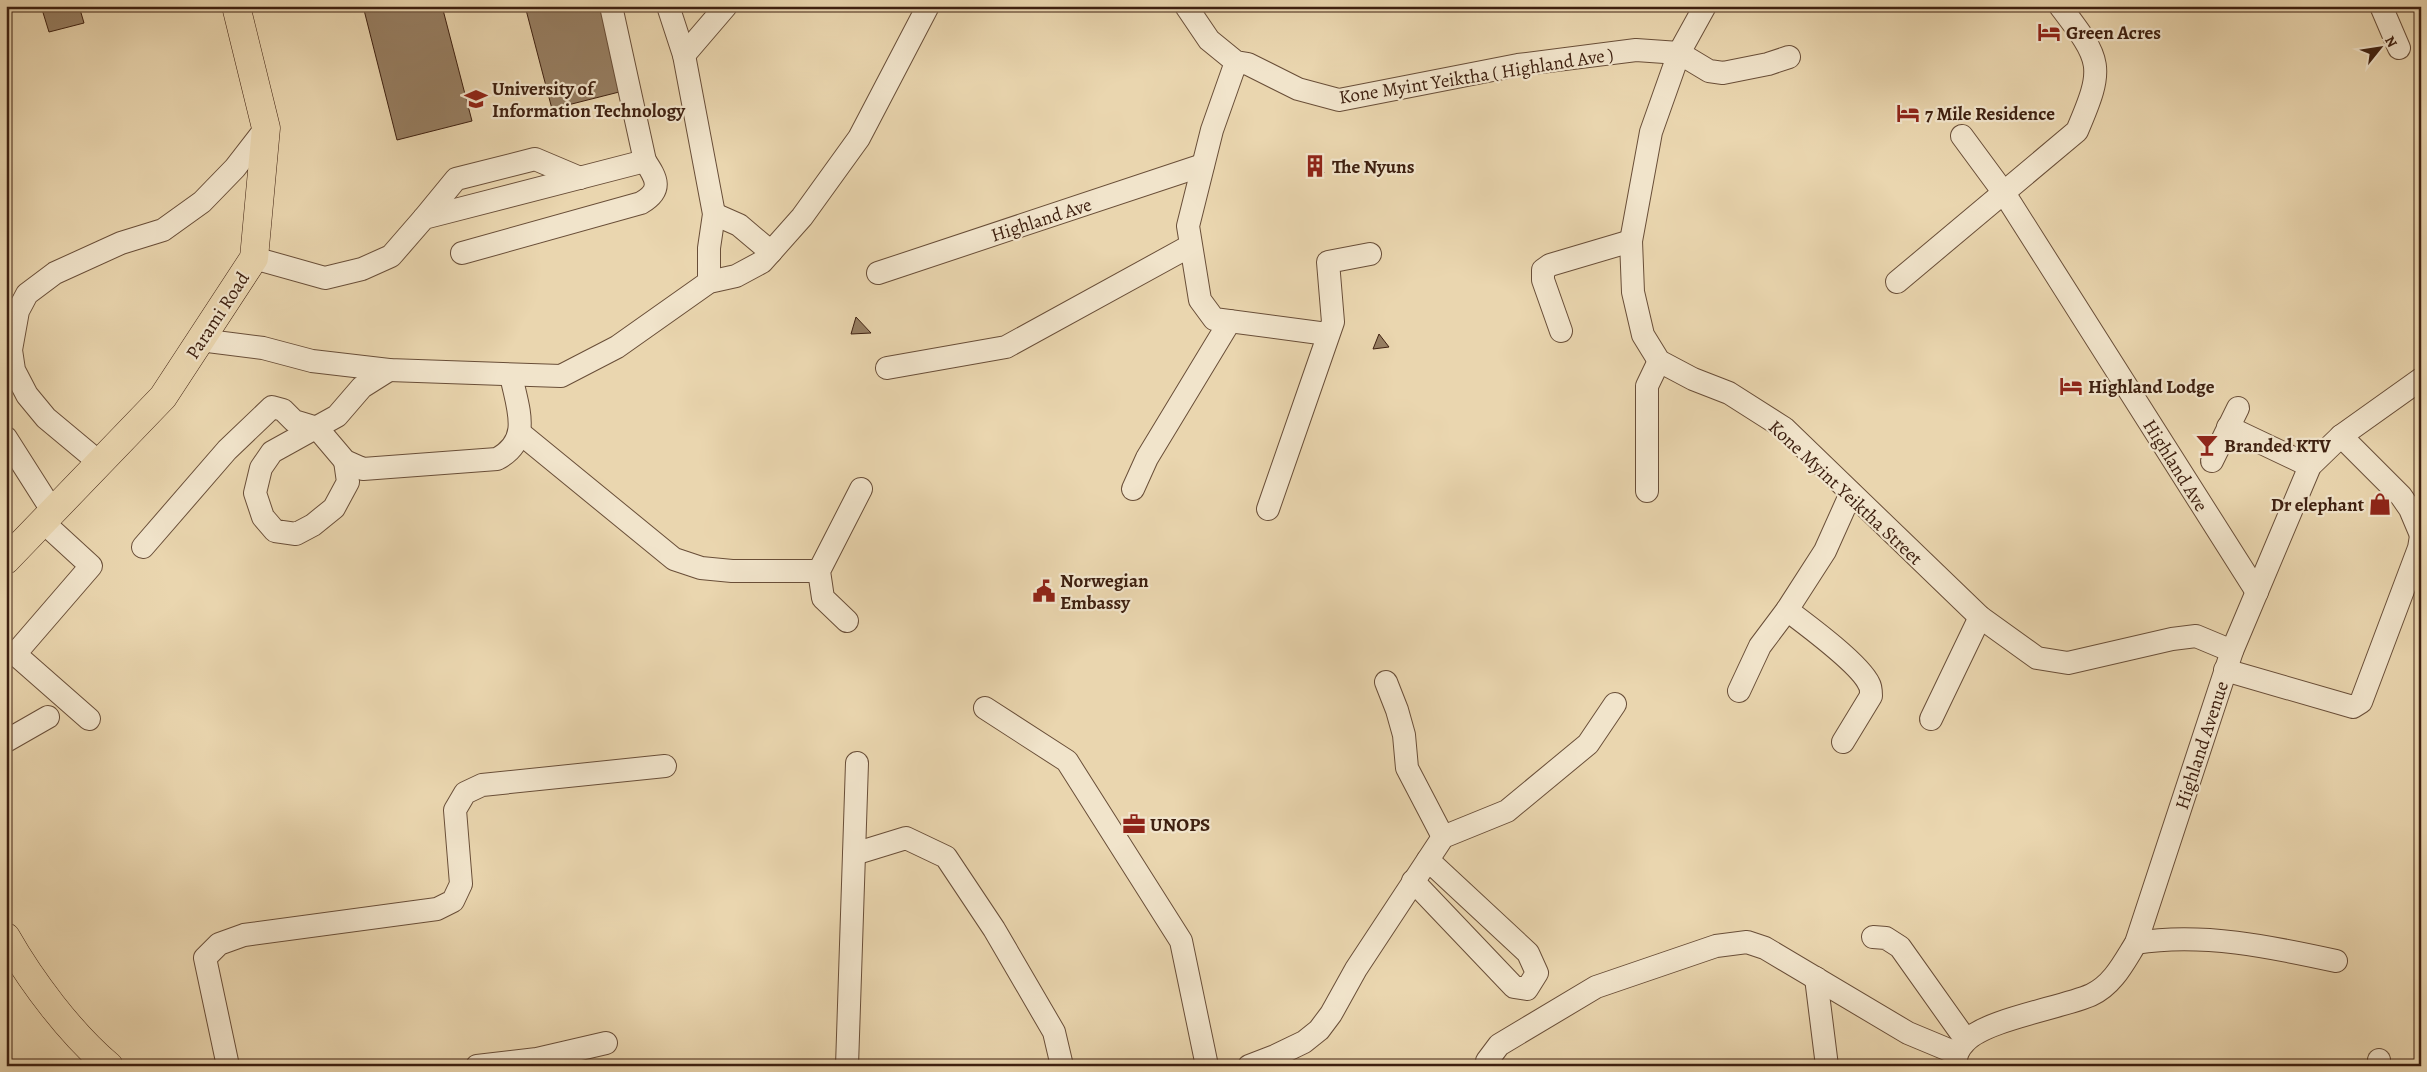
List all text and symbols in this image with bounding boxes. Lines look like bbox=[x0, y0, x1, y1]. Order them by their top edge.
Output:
hotel icon: Green Acres bbox=[2036, 19, 2062, 45]
place label: Green Acres bbox=[2066, 20, 2161, 46]
north arrow bbox=[2354, 22, 2404, 72]
text: N bbox=[2380, 33, 2402, 51]
street label: Kone Myint Yeiktha ( Highland Ave ) bbox=[1337, 41, 1615, 111]
place label: University of Information Technology bbox=[492, 76, 686, 124]
school or university icon: University of Information Technology bbox=[463, 86, 489, 112]
hotel icon: 7 Mile Residence bbox=[1895, 100, 1921, 126]
place label: 7 Mile Residence bbox=[1925, 101, 2055, 127]
building icon: The Nyuns bbox=[1302, 153, 1328, 179]
place label: The Nyuns bbox=[1332, 154, 1415, 180]
street label: Highland Ave bbox=[988, 191, 1095, 248]
street label: Parami Road bbox=[180, 266, 256, 364]
hotel icon: Highland Lodge bbox=[2058, 373, 2084, 399]
place label: Highland Lodge bbox=[2088, 374, 2215, 400]
street label: Kone Myint Yeiktha Street bbox=[1763, 414, 1928, 571]
street label: Highland Ave bbox=[2136, 414, 2214, 517]
bar icon: Branded KTV bbox=[2194, 432, 2220, 458]
place label: Branded KTV bbox=[2224, 433, 2331, 459]
shop icon: Dr elephant bbox=[2367, 491, 2393, 517]
place label: Dr elephant bbox=[2271, 492, 2365, 518]
place label: Norwegian Embassy bbox=[1060, 568, 1149, 616]
public building icon: Norwegian Embassy bbox=[1031, 578, 1057, 604]
street label: Highland Avenue bbox=[2169, 678, 2235, 813]
office icon: UNOPS bbox=[1121, 811, 1147, 837]
place label: UNOPS bbox=[1150, 812, 1210, 838]

